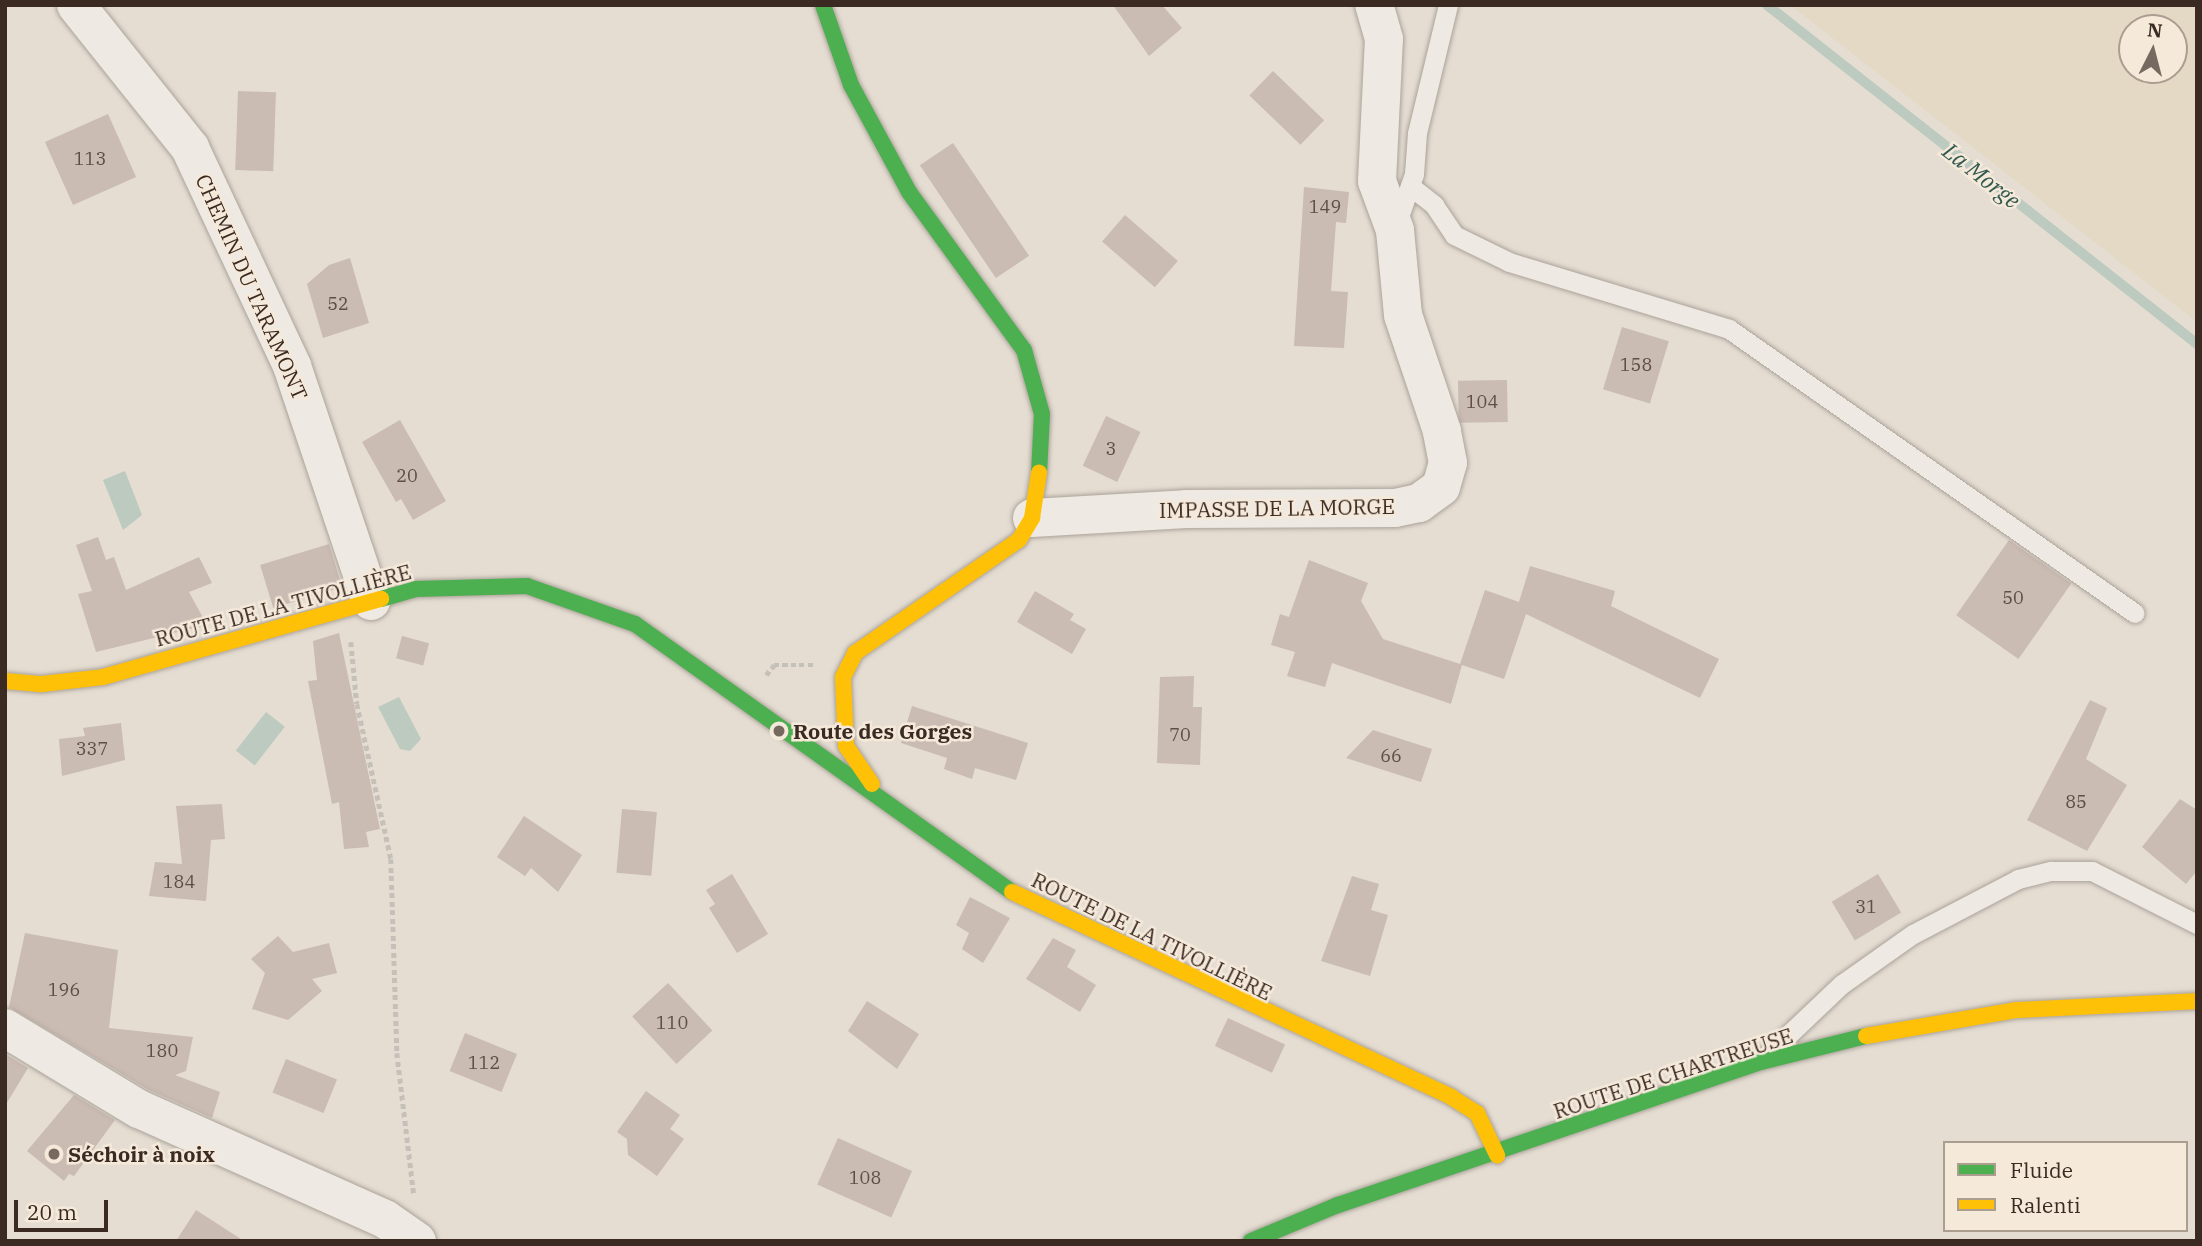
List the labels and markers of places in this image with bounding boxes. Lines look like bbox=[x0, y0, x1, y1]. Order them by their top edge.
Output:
place label: Route des Gorges bbox=[793, 718, 972, 744]
marker: Route des Gorges bbox=[771, 723, 787, 739]
place label: Séchoir à noix bbox=[68, 1141, 215, 1167]
marker: Séchoir à noix bbox=[46, 1146, 62, 1162]

